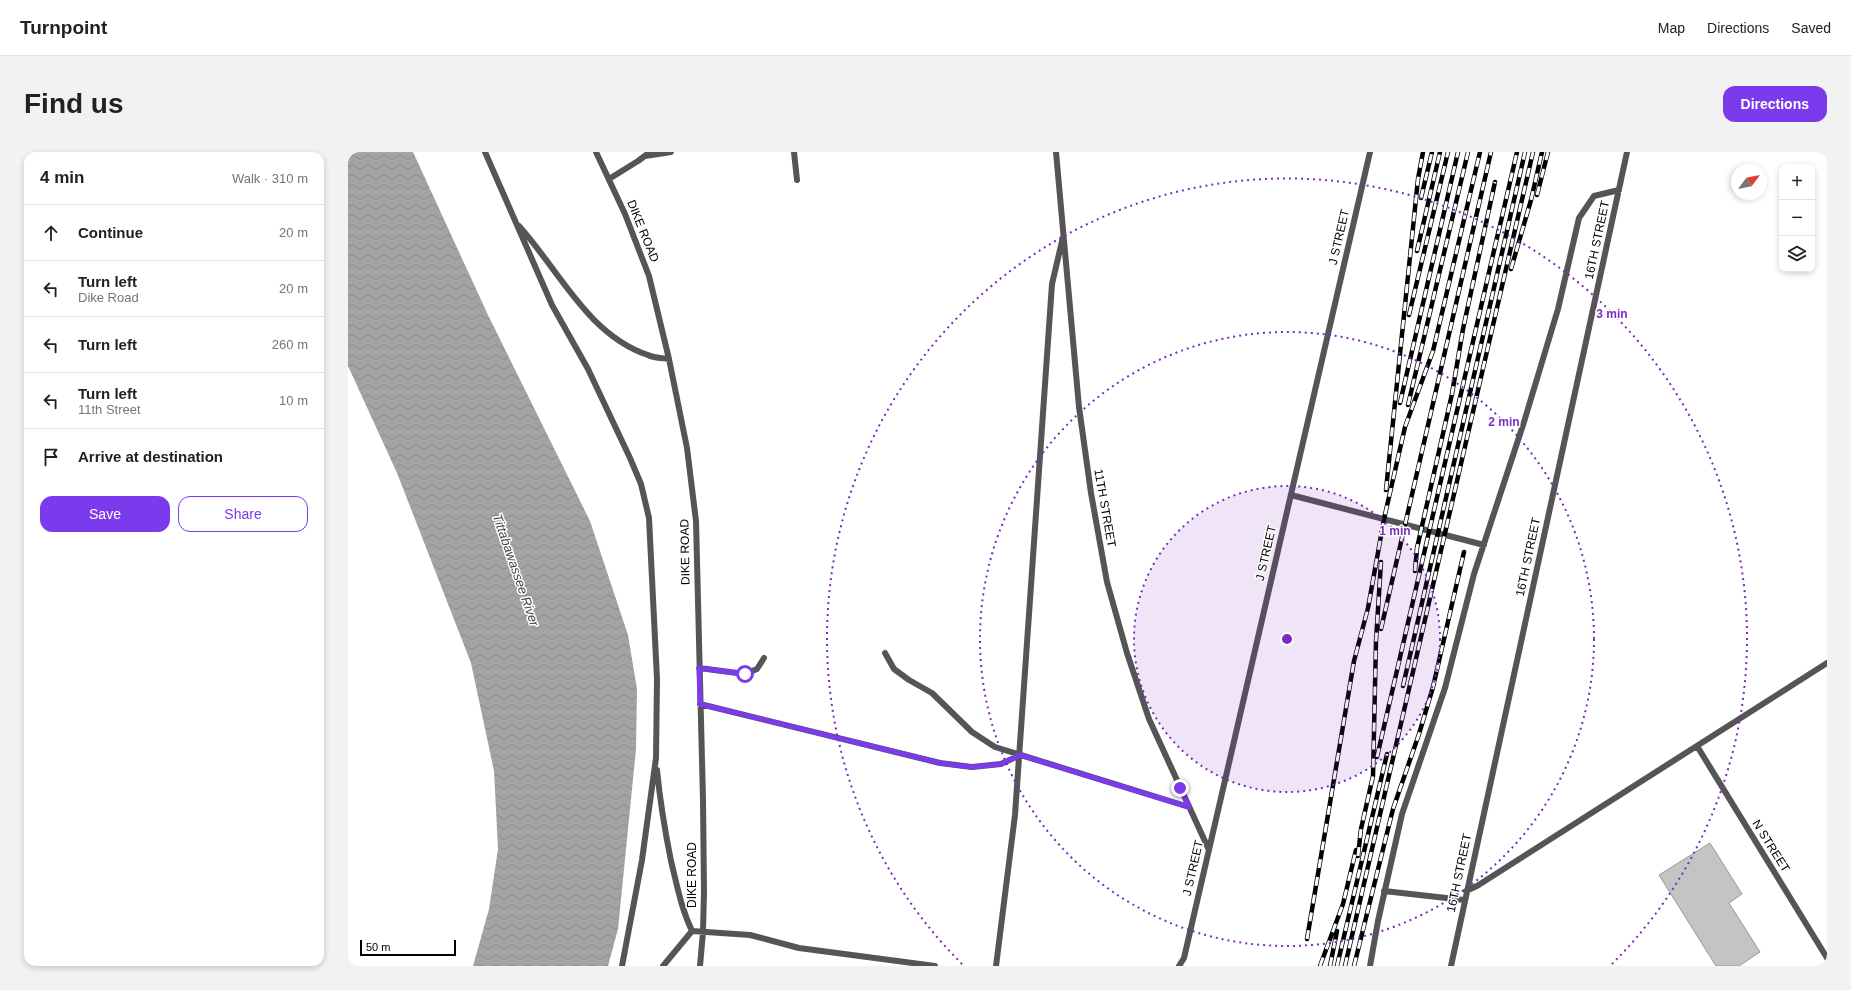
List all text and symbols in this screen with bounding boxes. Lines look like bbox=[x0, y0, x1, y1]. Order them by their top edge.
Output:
text: Turnpoint bbox=[20, 17, 107, 38]
text: Map bbox=[1658, 20, 1685, 36]
text: Directions bbox=[1707, 20, 1769, 36]
text: Saved bbox=[1791, 20, 1831, 36]
button: Directions bbox=[1723, 86, 1827, 122]
text: Find us bbox=[24, 88, 124, 119]
north arrow bbox=[1731, 164, 1767, 200]
map controls bbox=[1779, 164, 1815, 272]
button: + bbox=[1779, 164, 1815, 200]
text: 4 min bbox=[40, 168, 84, 187]
text: Walk · 310 m bbox=[232, 171, 308, 186]
street label: DIKE ROAD bbox=[624, 198, 662, 265]
street label: 16TH STREET bbox=[1582, 199, 1612, 281]
button: − bbox=[1779, 200, 1815, 236]
street label: J STREET bbox=[1326, 207, 1352, 266]
icon: ahead bbox=[40, 222, 62, 244]
text: Continue bbox=[78, 224, 143, 241]
text: 20 m bbox=[279, 225, 308, 240]
button: layers bbox=[1779, 236, 1815, 272]
text: Turn left bbox=[78, 273, 137, 290]
icon: left bbox=[40, 278, 62, 300]
text: 20 m bbox=[279, 281, 308, 296]
text: Dike Road bbox=[78, 290, 139, 305]
text: 3 min bbox=[1596, 307, 1628, 321]
icon: left bbox=[40, 334, 62, 356]
text: Turn left bbox=[78, 336, 137, 353]
text: 260 m bbox=[272, 337, 308, 352]
text: Turn left bbox=[78, 385, 137, 402]
icon: left bbox=[40, 390, 62, 412]
text: 10 m bbox=[279, 393, 308, 408]
text: 11th Street bbox=[78, 402, 141, 417]
text: 2 min bbox=[1488, 415, 1520, 429]
icon: arrive bbox=[40, 446, 62, 468]
text: Arrive at destination bbox=[78, 448, 223, 465]
street label: 11TH STREET bbox=[1091, 468, 1119, 549]
button: Save bbox=[40, 496, 170, 532]
button: Share bbox=[178, 496, 308, 532]
water label: Tittabawassee River bbox=[490, 512, 542, 629]
street label: 16TH STREET bbox=[1513, 516, 1543, 598]
street label: DIKE ROAD bbox=[677, 519, 693, 585]
street label: J STREET bbox=[1253, 523, 1279, 582]
text: 1 min bbox=[1379, 524, 1411, 538]
centre of rings bbox=[1280, 632, 1294, 646]
route start bbox=[736, 665, 754, 683]
route end bbox=[1171, 779, 1189, 797]
street label: N STREET bbox=[1749, 817, 1793, 875]
street label: 16TH STREET bbox=[1444, 832, 1474, 914]
street label: J STREET bbox=[1180, 838, 1206, 897]
street label: DIKE ROAD bbox=[685, 842, 699, 908]
scale bar bbox=[360, 938, 456, 957]
text: 50 m bbox=[366, 941, 390, 953]

